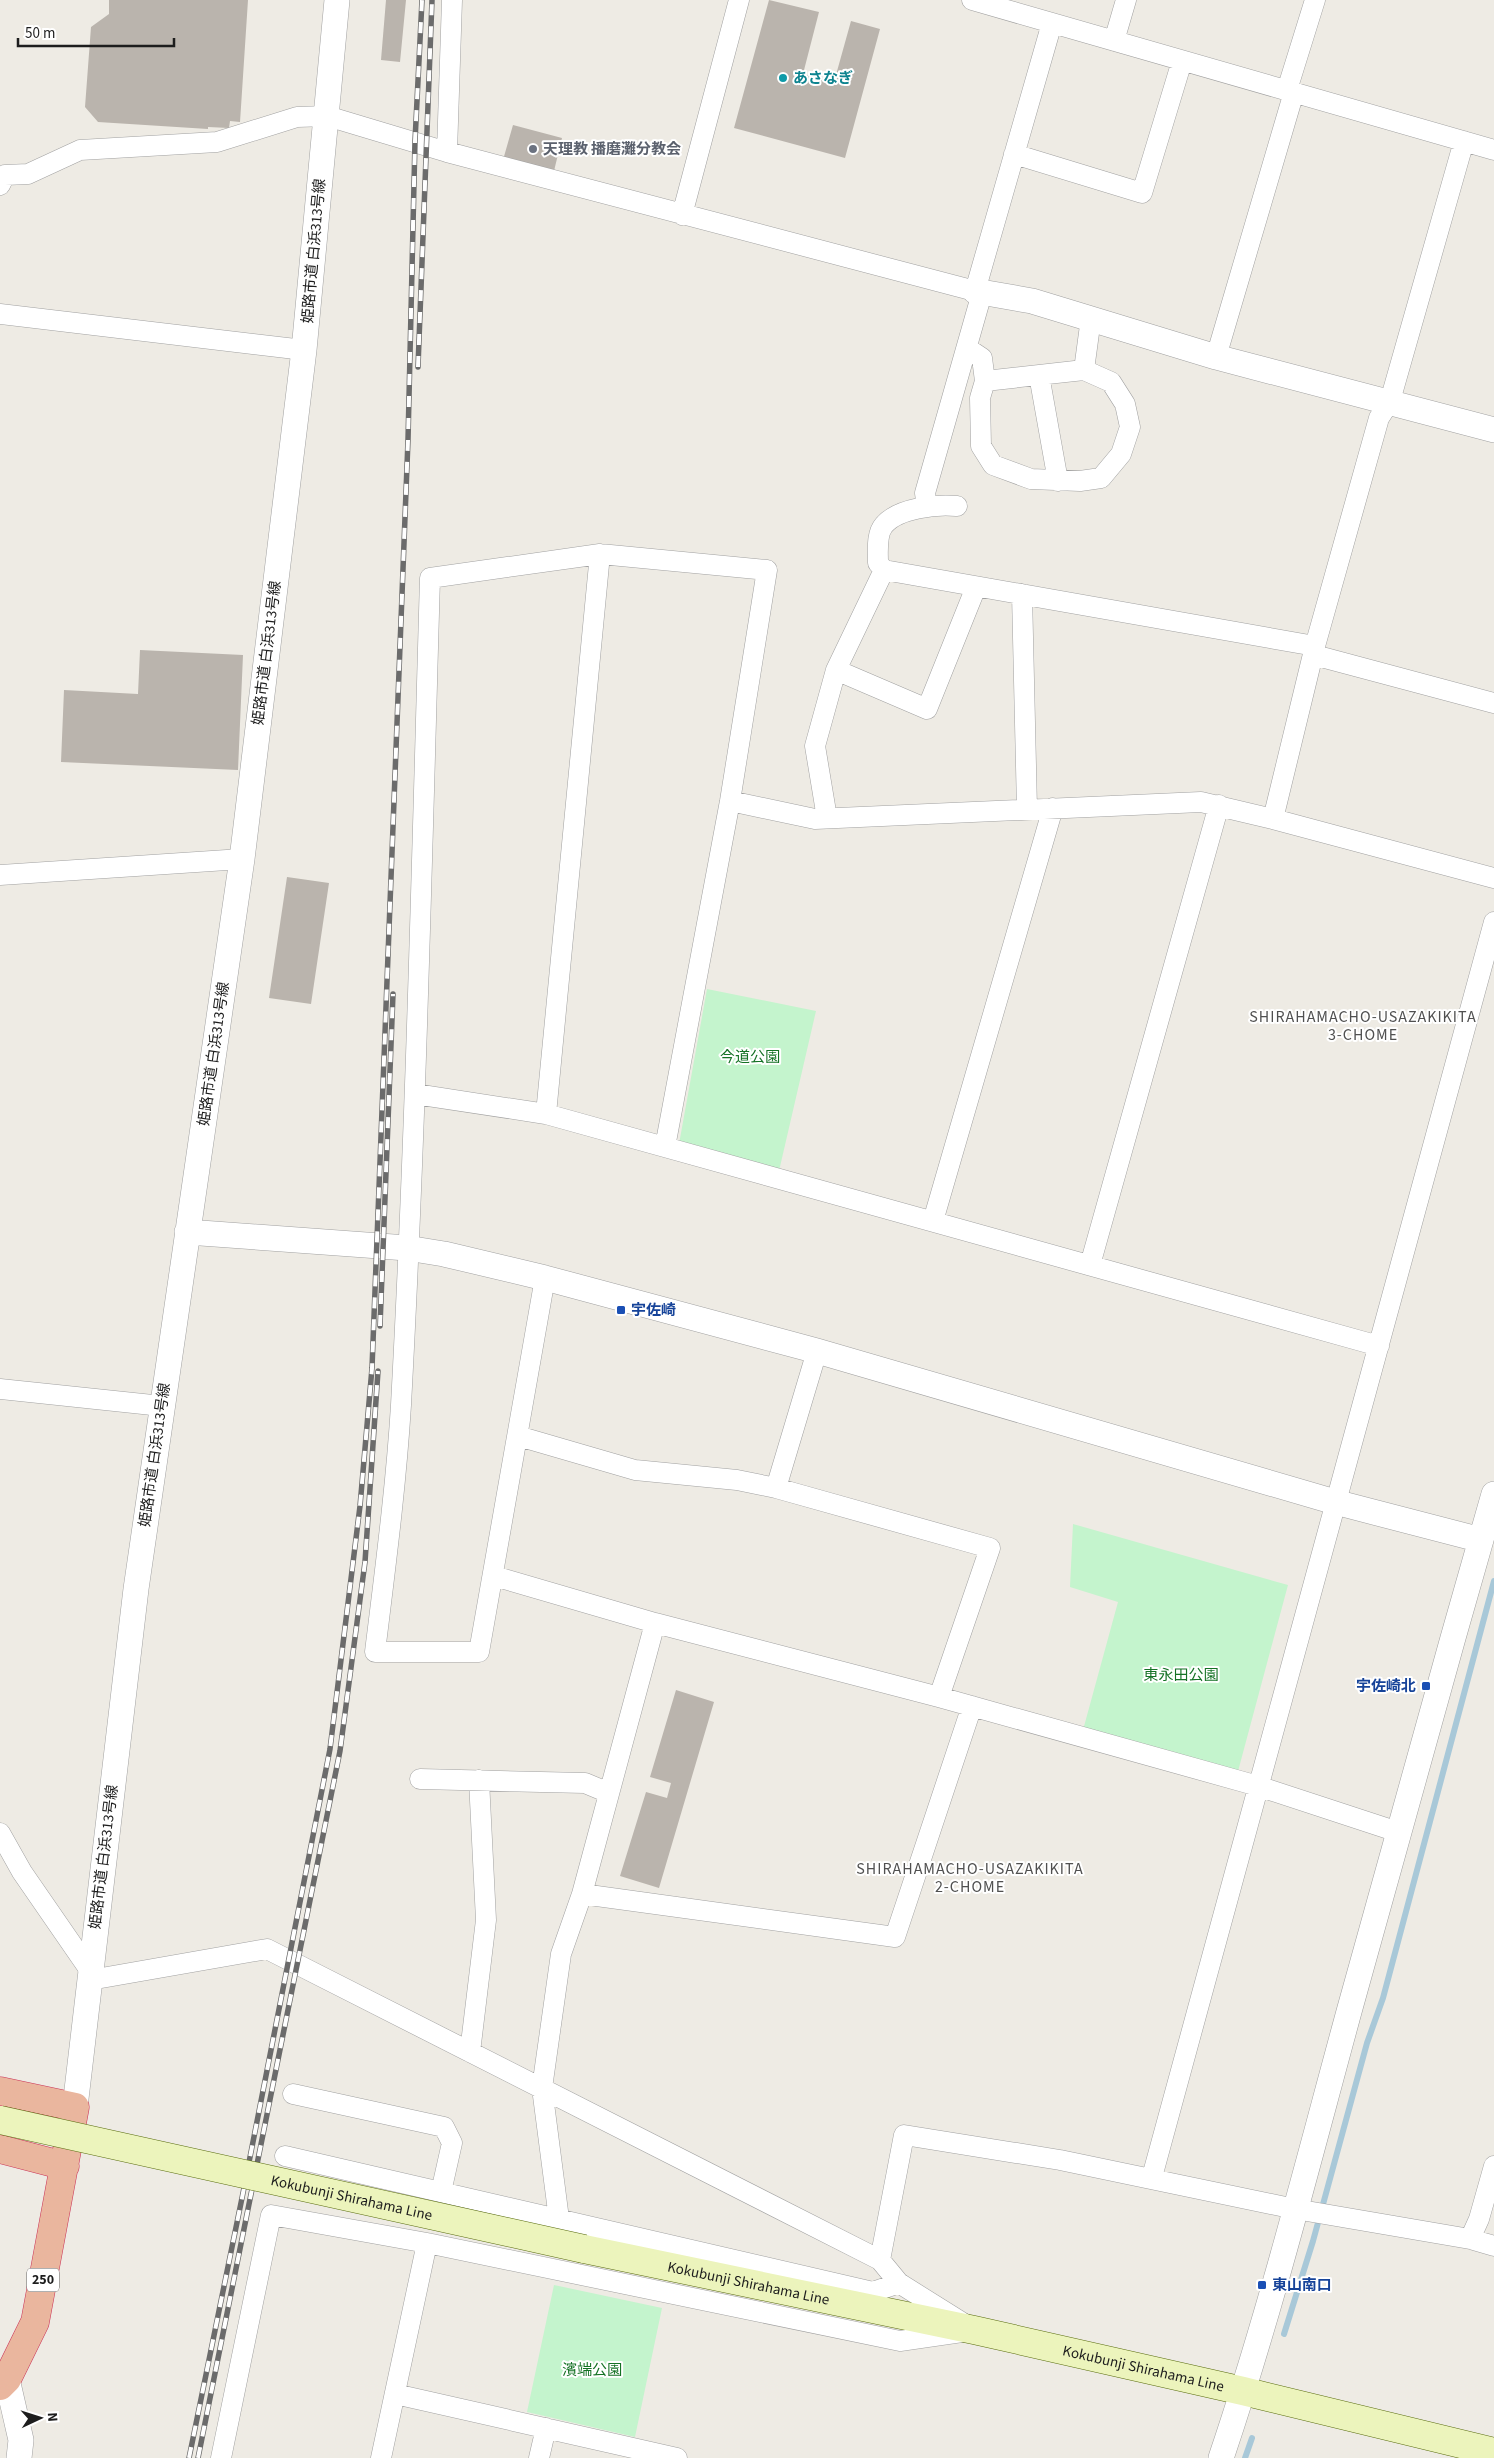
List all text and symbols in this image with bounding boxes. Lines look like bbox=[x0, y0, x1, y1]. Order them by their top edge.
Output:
scale bar bbox=[18, 15, 174, 47]
text: 50 m bbox=[25, 23, 55, 44]
place label: あさなぎ bbox=[793, 68, 853, 89]
marker: あさなぎ bbox=[777, 72, 789, 84]
place label: 天理教 播磨灘分教会 bbox=[543, 139, 681, 160]
marker: 天理教 播磨灘分教会 bbox=[527, 143, 539, 155]
street label: 姫路市道 白浜313号線 bbox=[297, 178, 331, 324]
street label: 姫路市道 白浜313号線 bbox=[248, 580, 286, 726]
street label: 姫路市道 白浜313号線 bbox=[193, 981, 235, 1127]
district label: SHIRAHAMACHO-USAZAKIKITA 3-CHOME bbox=[1249, 1006, 1477, 1046]
park label: 今道公園 bbox=[720, 1047, 780, 1068]
place label: 宇佐崎 bbox=[631, 1300, 676, 1321]
marker: 宇佐崎 bbox=[615, 1304, 627, 1316]
street label: 姫路市道 白浜313号線 bbox=[134, 1382, 176, 1528]
park label: 東永田公園 bbox=[1143, 1665, 1219, 1686]
place label: 宇佐崎北 bbox=[1356, 1676, 1416, 1697]
marker: 宇佐崎北 bbox=[1420, 1680, 1432, 1692]
street label: 姫路市道 白浜313号線 bbox=[85, 1784, 123, 1930]
district label: SHIRAHAMACHO-USAZAKIKITA 2-CHOME bbox=[856, 1858, 1084, 1898]
street label: Kokubunji Shirahama Line bbox=[269, 2170, 434, 2226]
street label: Kokubunji Shirahama Line bbox=[666, 2256, 831, 2310]
road number: 250 bbox=[27, 2268, 59, 2292]
place label: 東山南口 bbox=[1272, 2275, 1332, 2296]
marker: 東山南口 bbox=[1256, 2279, 1268, 2291]
street label: Kokubunji Shirahama Line bbox=[1061, 2340, 1226, 2397]
park label: 濱端公園 bbox=[562, 2360, 622, 2381]
north arrow bbox=[15, 2393, 65, 2443]
text: N bbox=[42, 2412, 62, 2423]

